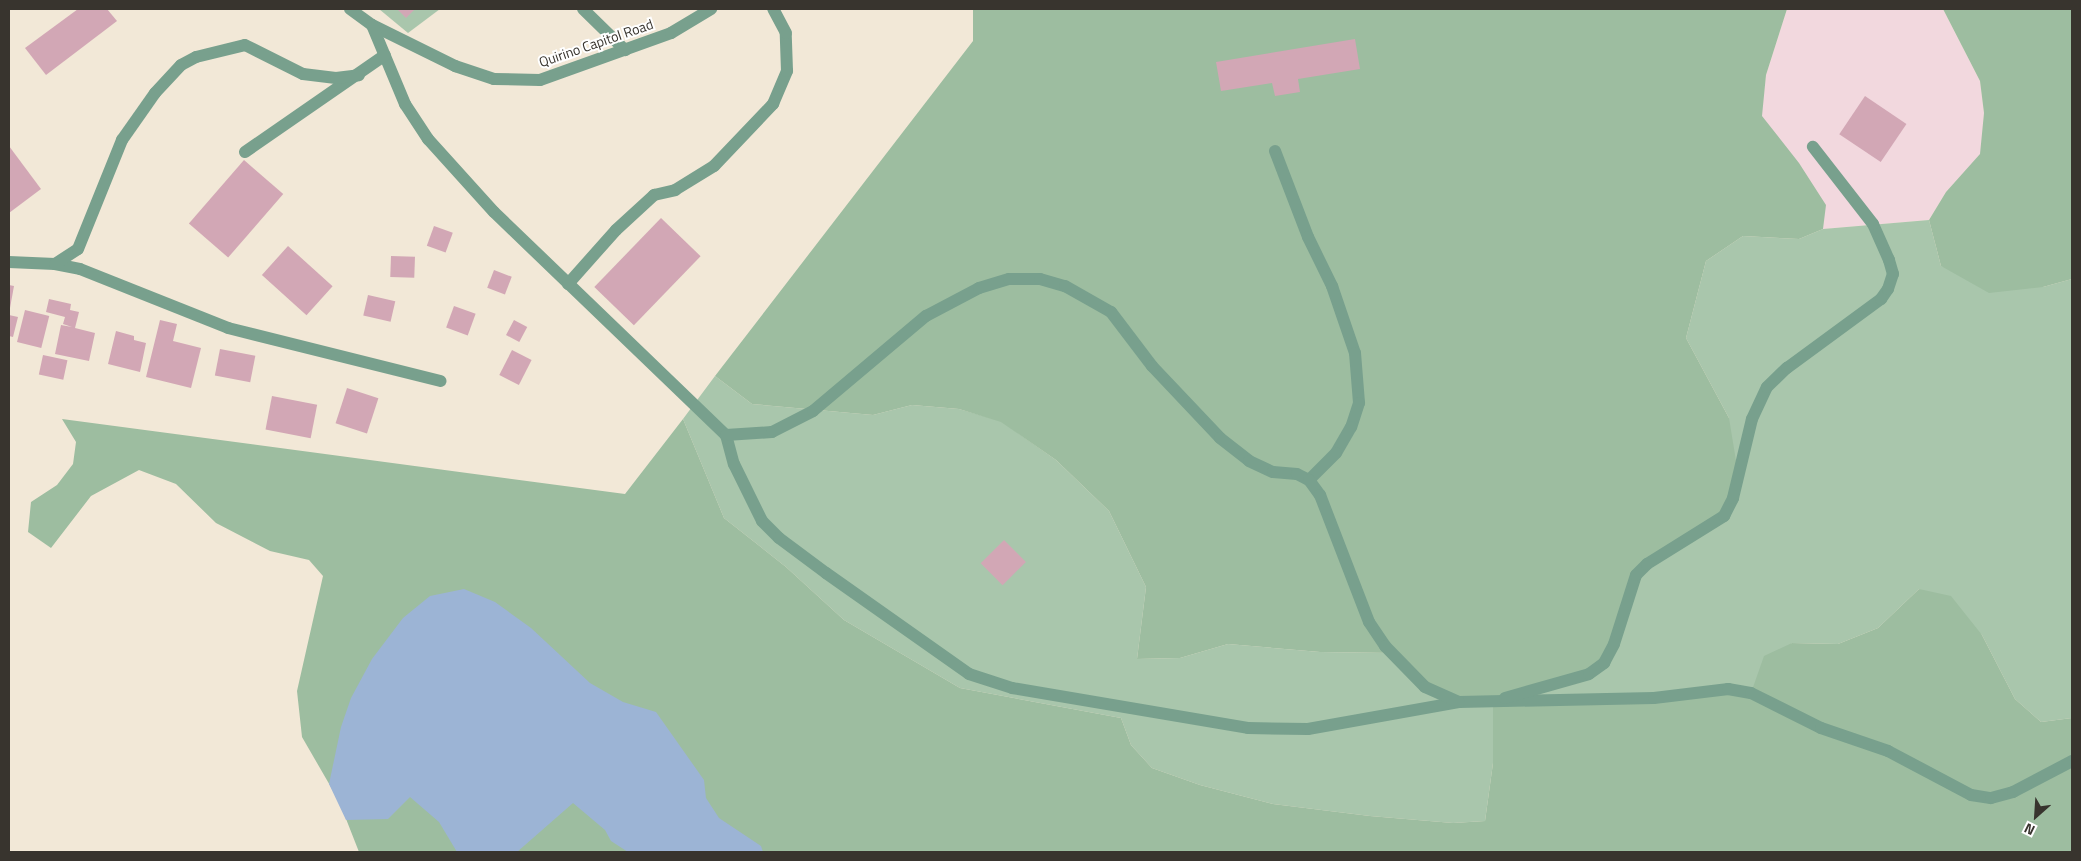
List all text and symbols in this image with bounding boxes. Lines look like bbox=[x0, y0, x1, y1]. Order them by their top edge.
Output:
street label: Quirino Capitol Road bbox=[537, 16, 655, 70]
north arrow bbox=[2011, 791, 2061, 841]
text: N bbox=[2020, 818, 2038, 841]

